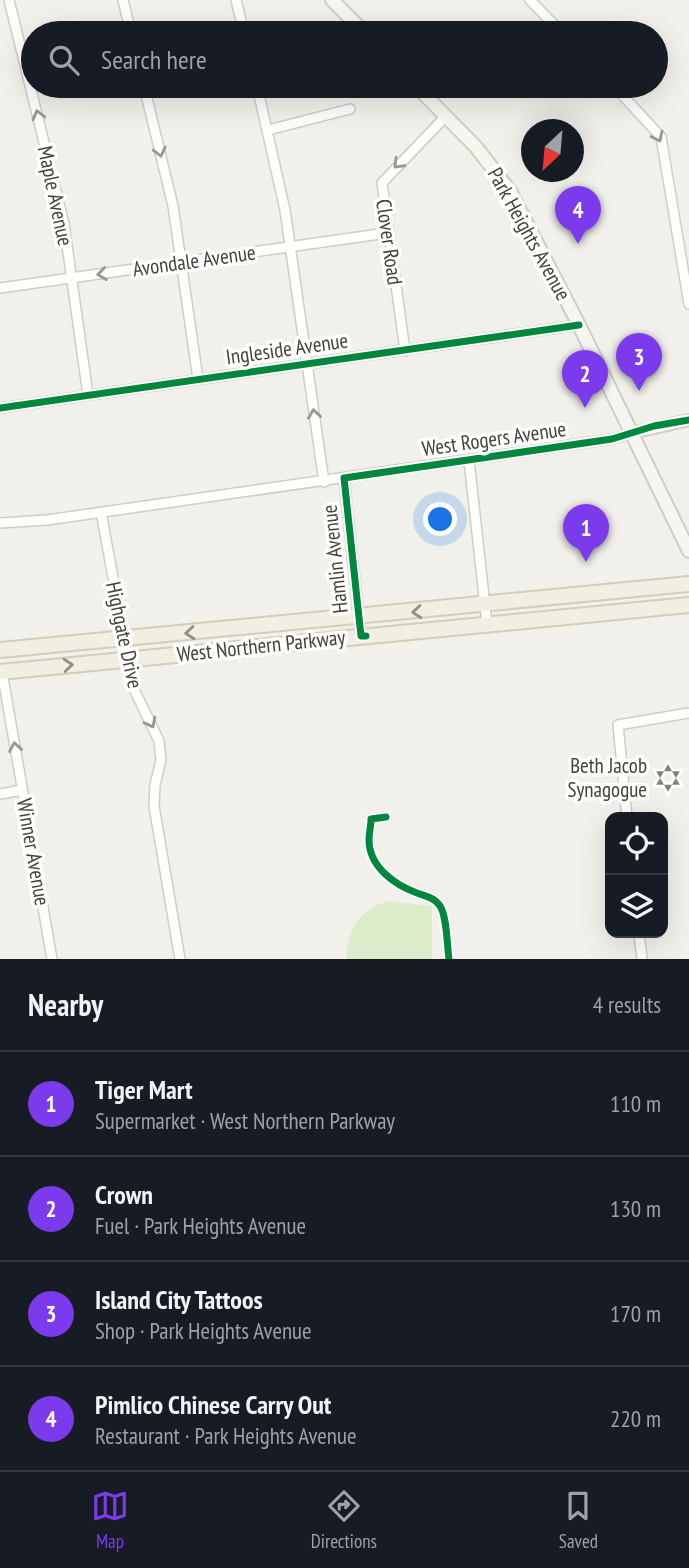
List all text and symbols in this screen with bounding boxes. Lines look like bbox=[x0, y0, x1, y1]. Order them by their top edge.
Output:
search box bbox=[21, 21, 668, 98]
icon: search bbox=[45, 41, 83, 79]
text: Search here bbox=[101, 43, 207, 76]
one-way arrow bbox=[32, 109, 46, 121]
north arrow bbox=[521, 119, 584, 182]
one-way arrow bbox=[650, 129, 663, 142]
street label: Maple Avenue bbox=[32, 143, 79, 248]
one-way arrow bbox=[152, 146, 166, 158]
one-way arrow bbox=[393, 156, 406, 169]
street label: Park Heights Avenue bbox=[482, 163, 577, 305]
pin: 4 bbox=[555, 186, 601, 244]
street label: Clover Road bbox=[370, 197, 409, 287]
street label: Avondale Avenue bbox=[131, 239, 257, 282]
one-way arrow bbox=[96, 266, 107, 281]
street label: Ingleside Avenue bbox=[224, 327, 350, 370]
pin: 3 bbox=[616, 333, 662, 391]
pin: 2 bbox=[562, 350, 608, 408]
one-way arrow bbox=[307, 408, 322, 420]
street label: West Rogers Avenue bbox=[420, 415, 568, 462]
your location bbox=[423, 502, 457, 536]
street label: Hamlin Avenue bbox=[315, 503, 354, 615]
pin: 1 bbox=[563, 504, 609, 562]
street label: Highgate Drive bbox=[100, 579, 149, 691]
one-way arrow bbox=[411, 604, 422, 619]
street label: West Northern Parkway bbox=[175, 623, 346, 668]
one-way arrow bbox=[184, 625, 195, 640]
one-way arrow bbox=[63, 658, 74, 673]
one-way arrow bbox=[142, 716, 156, 728]
one-way arrow bbox=[8, 741, 23, 753]
place label: Beth Jacob Synagogue bbox=[567, 752, 647, 803]
synagogue icon: Beth Jacob Synagogue bbox=[653, 763, 683, 793]
street label: Winner Avenue bbox=[11, 796, 56, 908]
map controls bbox=[605, 812, 668, 938]
button: locate bbox=[605, 812, 668, 875]
button: layers bbox=[605, 875, 668, 938]
text: Nearby bbox=[28, 985, 103, 1024]
text: 4 results bbox=[593, 990, 661, 1019]
text: Tiger Mart bbox=[95, 1073, 193, 1106]
text: 1 bbox=[46, 1089, 57, 1118]
text: 110 m bbox=[610, 1089, 661, 1118]
text: Supermarket · West Northern Parkway bbox=[95, 1106, 395, 1135]
text: Crown bbox=[95, 1178, 153, 1211]
text: 2 bbox=[46, 1194, 57, 1223]
text: 130 m bbox=[610, 1194, 661, 1223]
text: Fuel · Park Heights Avenue bbox=[95, 1211, 306, 1240]
text: Island City Tattoos bbox=[95, 1283, 263, 1316]
text: 3 bbox=[46, 1299, 57, 1328]
text: 170 m bbox=[610, 1299, 661, 1328]
text: Shop · Park Heights Avenue bbox=[95, 1316, 311, 1345]
text: Pimlico Chinese Carry Out bbox=[95, 1388, 331, 1421]
text: 4 bbox=[46, 1404, 57, 1433]
text: 220 m bbox=[610, 1404, 661, 1433]
text: Restaurant · Park Heights Avenue bbox=[95, 1421, 356, 1450]
tab: Map bbox=[91, 1487, 129, 1553]
tab: Directions bbox=[311, 1487, 377, 1553]
tab: Saved bbox=[559, 1487, 598, 1553]

